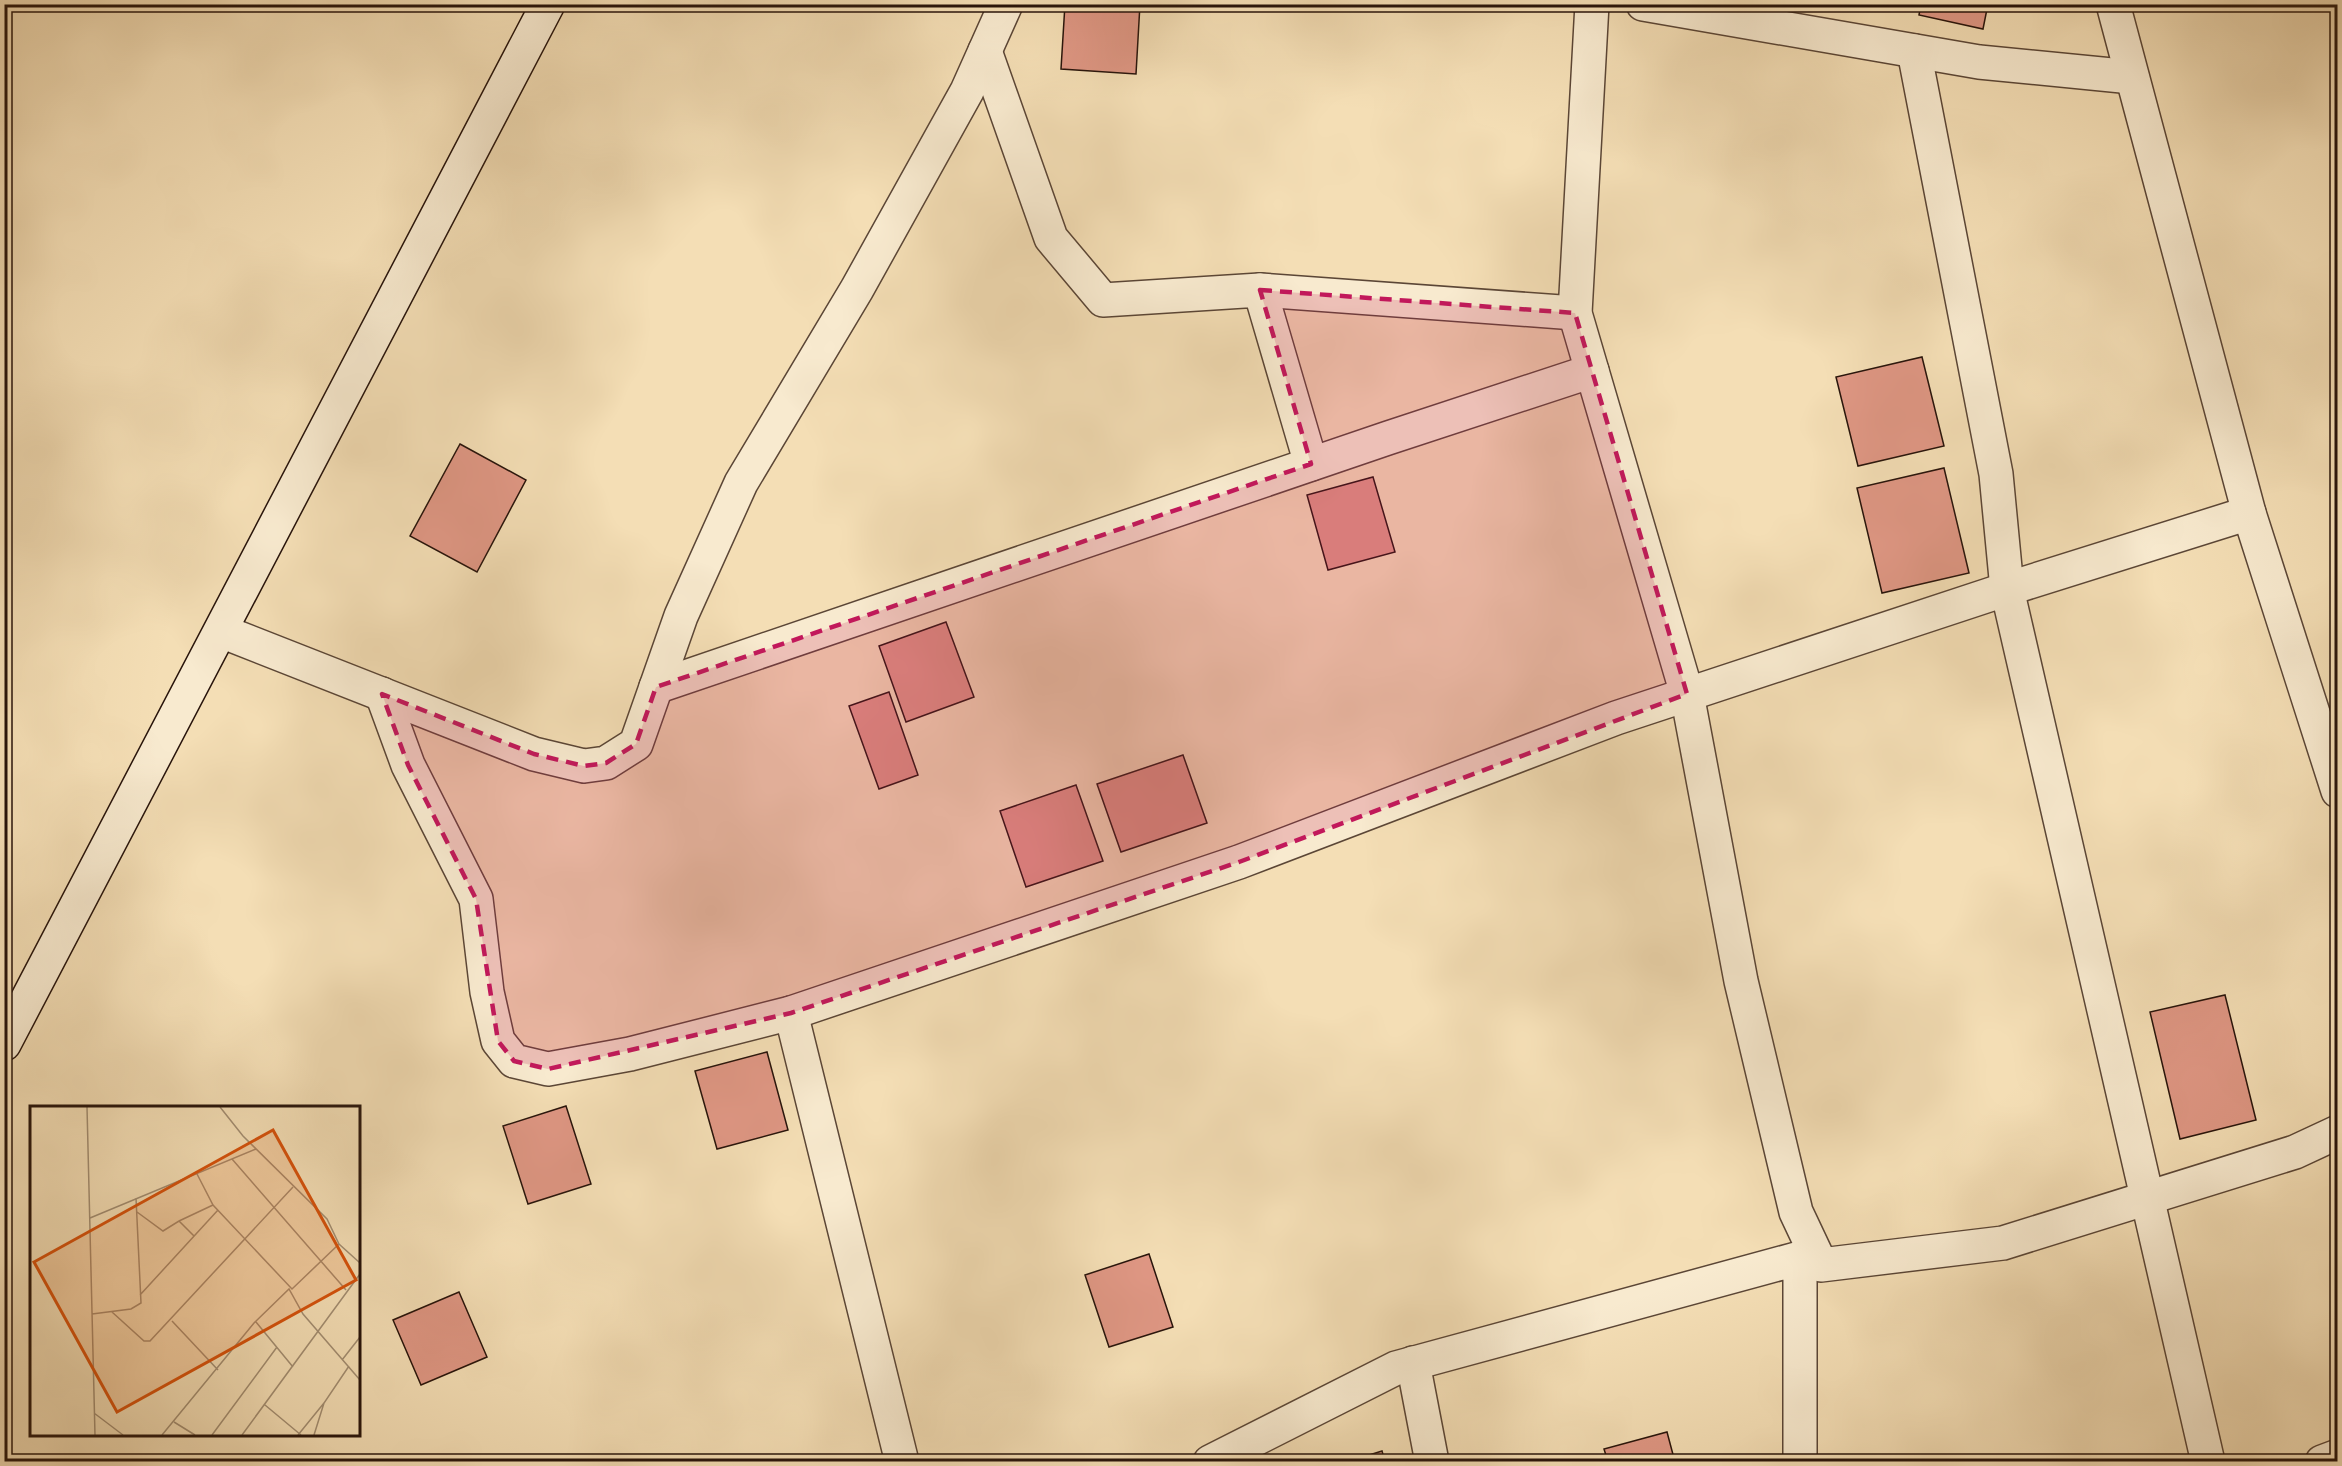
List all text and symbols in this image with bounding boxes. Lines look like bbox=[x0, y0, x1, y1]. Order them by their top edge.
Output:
inset map bbox=[30, 1106, 360, 1436]

